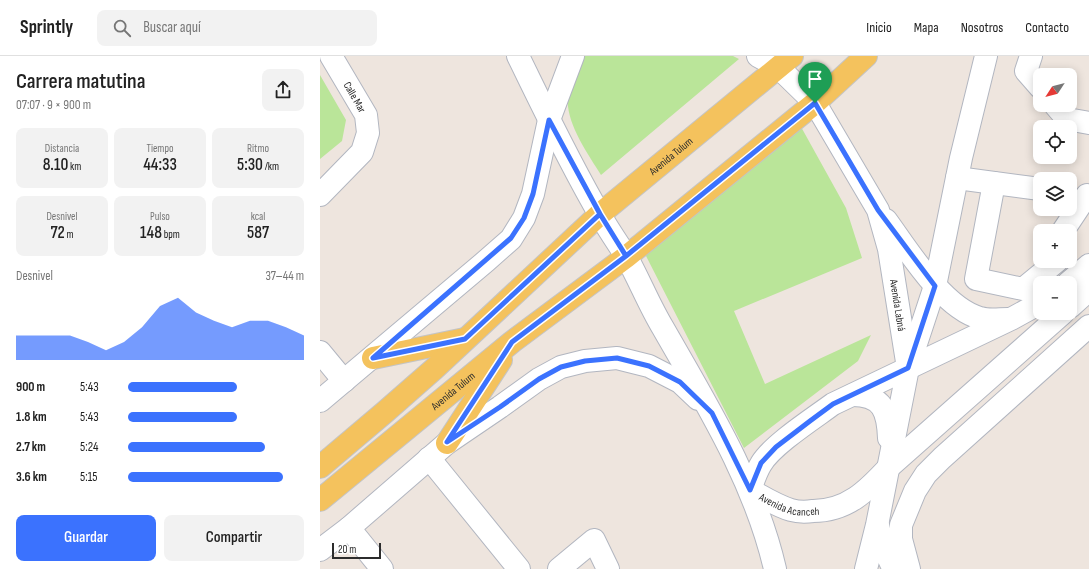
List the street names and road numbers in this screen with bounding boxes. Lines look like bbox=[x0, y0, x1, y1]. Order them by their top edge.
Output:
street label: Calle Mar bbox=[341, 79, 369, 115]
street label: Avenida Tulum bbox=[646, 134, 695, 179]
street label: Avenida Labná bbox=[887, 277, 908, 332]
street label: Avenida Tulum bbox=[428, 369, 478, 413]
street label: Avenida Acanceh bbox=[756, 490, 820, 519]

